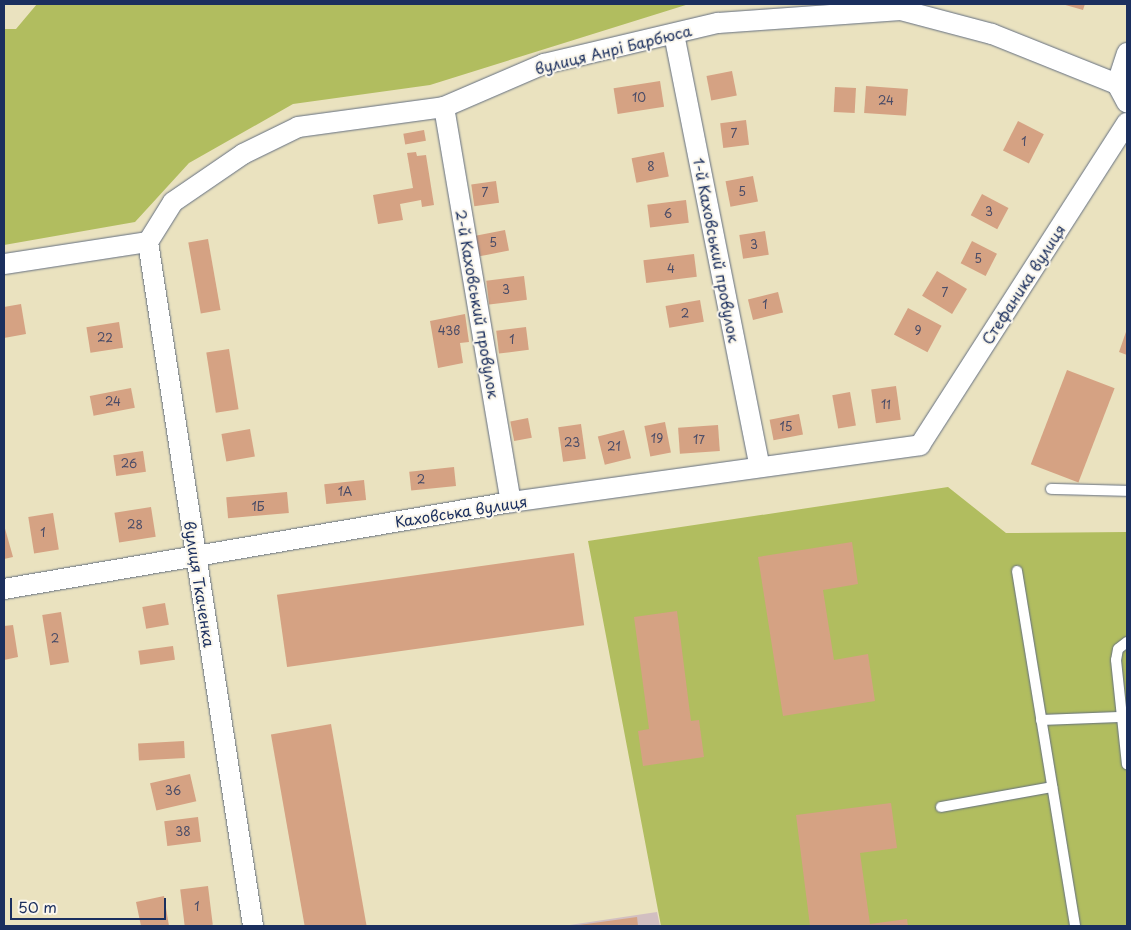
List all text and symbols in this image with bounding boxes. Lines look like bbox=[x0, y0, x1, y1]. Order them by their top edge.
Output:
street label: вулиця Анрі Барбюса bbox=[532, 21, 694, 77]
house number: 10 bbox=[632, 91, 646, 105]
house number: 24 bbox=[878, 94, 894, 108]
house number: 7 bbox=[731, 127, 737, 141]
house number: 1 bbox=[1021, 135, 1027, 149]
street label: 1-й Каховський провулок bbox=[690, 156, 744, 344]
house number: 8 bbox=[647, 160, 655, 174]
house number: 5 bbox=[738, 185, 746, 199]
house number: 7 bbox=[482, 186, 488, 200]
house number: 3 bbox=[985, 205, 993, 219]
house number: 6 bbox=[664, 207, 672, 221]
street label: 2-й Каховський провулок bbox=[453, 208, 503, 400]
street label: Стефаника вулиця bbox=[977, 220, 1069, 348]
house number: 5 bbox=[489, 236, 497, 250]
house number: 3 bbox=[750, 238, 758, 252]
house number: 5 bbox=[974, 252, 982, 266]
house number: 4 bbox=[667, 262, 675, 276]
house number: 3 bbox=[502, 283, 510, 297]
house number: 7 bbox=[942, 286, 948, 300]
house number: 1 bbox=[762, 298, 768, 312]
house number: 2 bbox=[681, 307, 689, 321]
house number: 43в bbox=[438, 324, 460, 338]
house number: 9 bbox=[914, 324, 922, 338]
house number: 22 bbox=[97, 331, 113, 345]
house number: 1 bbox=[509, 333, 515, 347]
house number: 24 bbox=[105, 395, 121, 409]
house number: 11 bbox=[881, 398, 891, 412]
house number: 15 bbox=[779, 420, 793, 434]
house number: 19 bbox=[651, 432, 663, 446]
house number: 17 bbox=[693, 433, 705, 447]
house number: 23 bbox=[564, 436, 580, 450]
house number: 21 bbox=[607, 440, 621, 454]
house number: 26 bbox=[121, 457, 137, 471]
house number: 2 bbox=[417, 473, 425, 487]
house number: 1А bbox=[338, 485, 352, 499]
street label: Каховська вулиця bbox=[393, 492, 529, 530]
house number: 1Б bbox=[251, 500, 265, 514]
house number: 28 bbox=[127, 518, 143, 532]
street label: вулиця Ткаченка bbox=[181, 519, 219, 649]
house number: 1 bbox=[40, 526, 46, 540]
house number: 2 bbox=[51, 632, 59, 646]
house number: 36 bbox=[165, 784, 181, 798]
house number: 38 bbox=[175, 825, 191, 839]
scale bar bbox=[12, 888, 169, 920]
text: 50 m bbox=[18, 895, 57, 918]
house number: 1 bbox=[194, 900, 200, 914]

